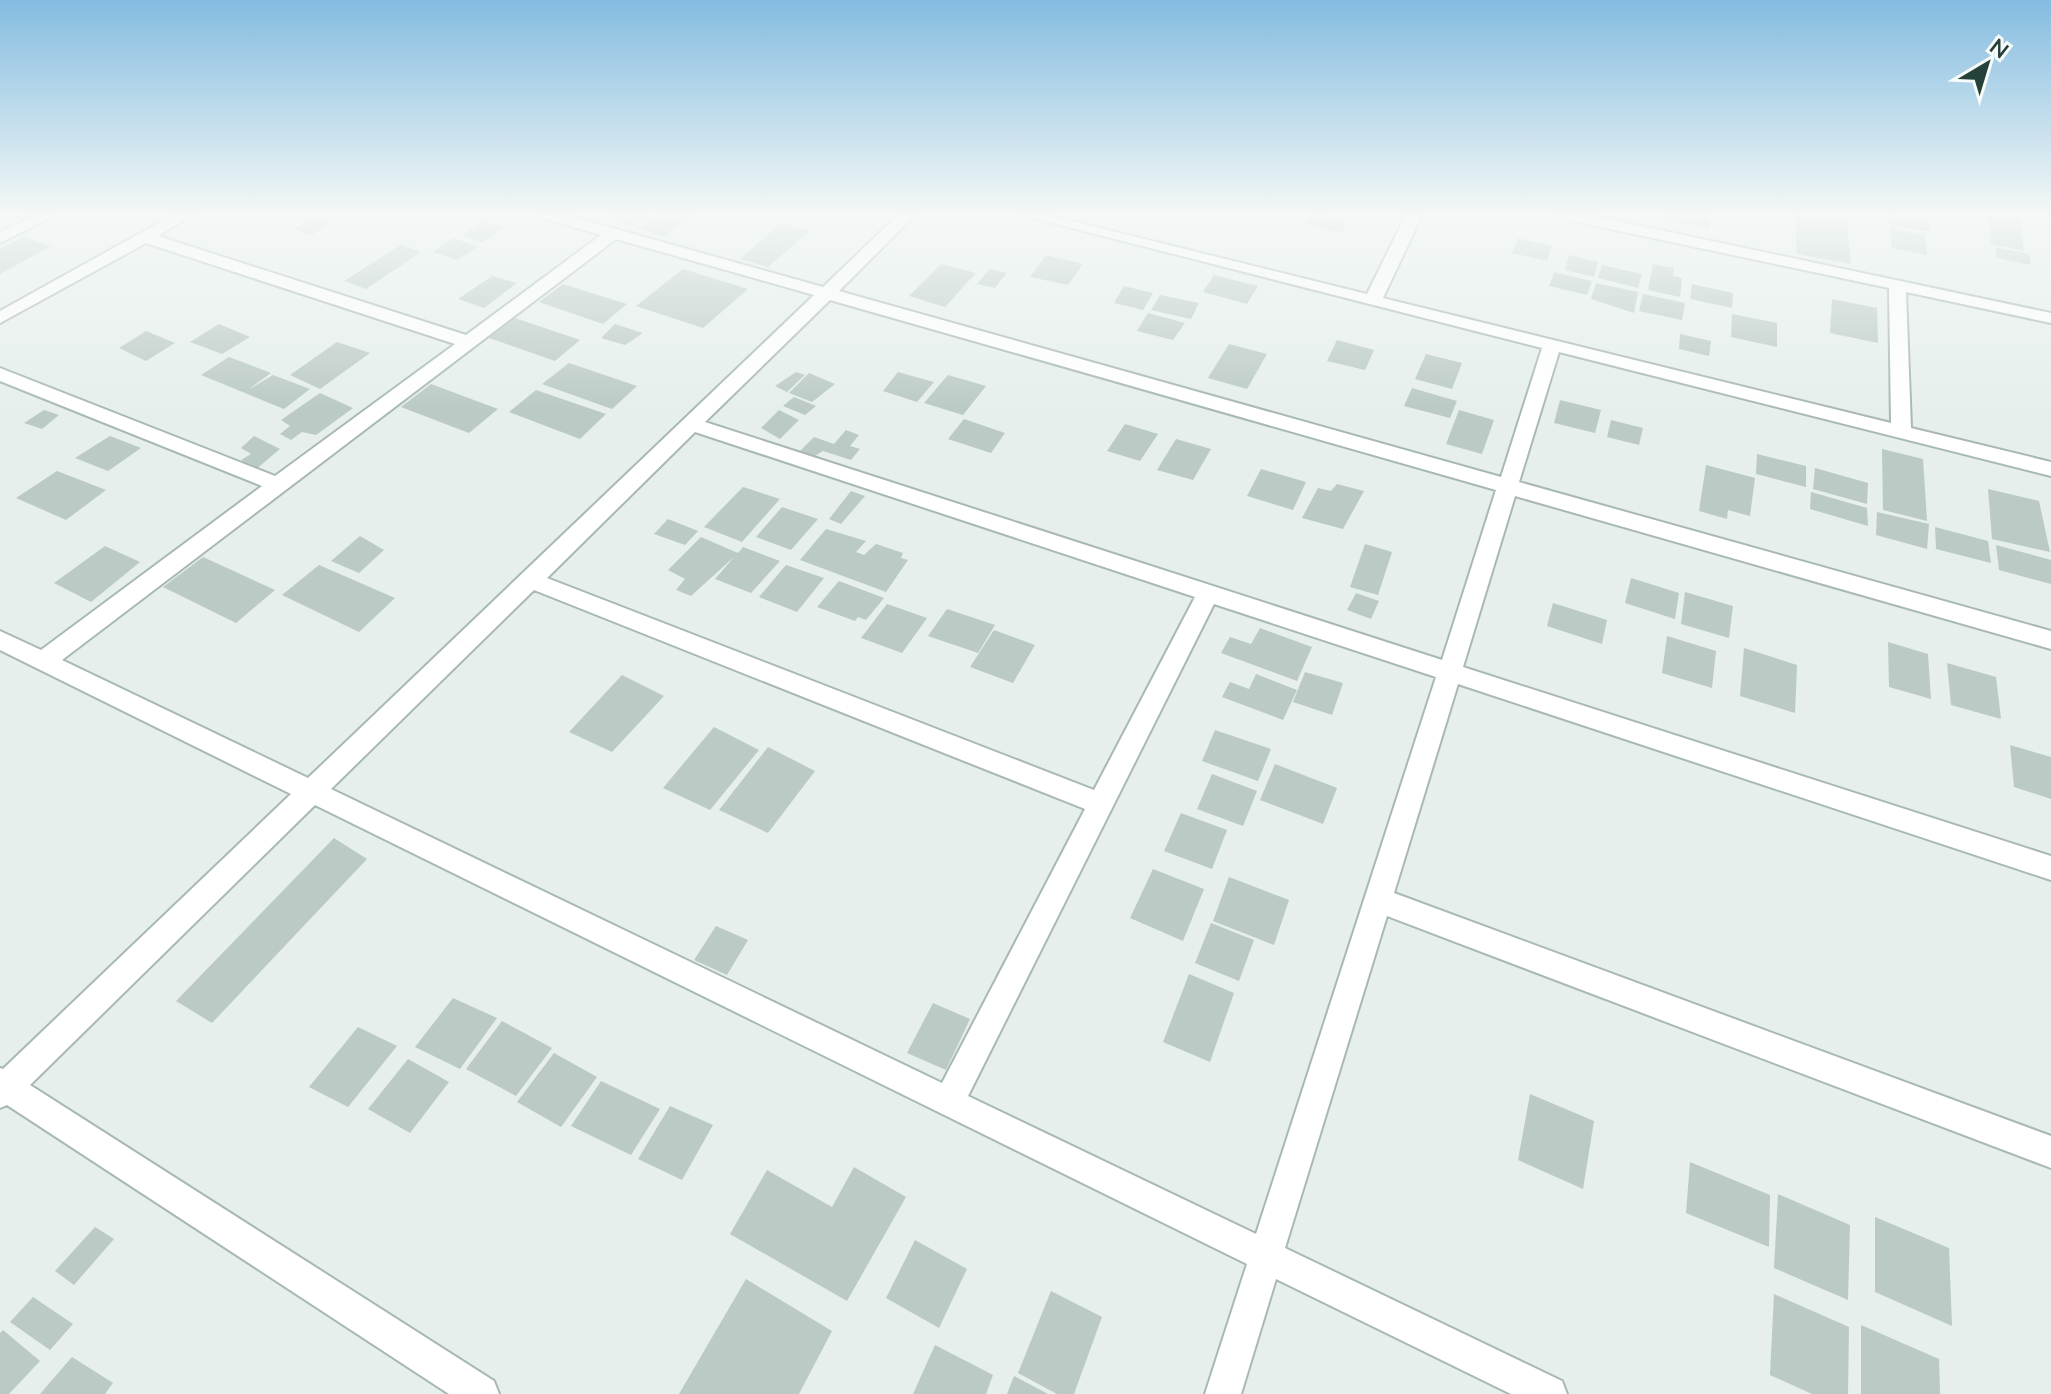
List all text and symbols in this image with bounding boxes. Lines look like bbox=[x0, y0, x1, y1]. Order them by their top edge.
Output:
north arrow bbox=[1947, 24, 2027, 104]
text: N bbox=[1983, 32, 2014, 66]

